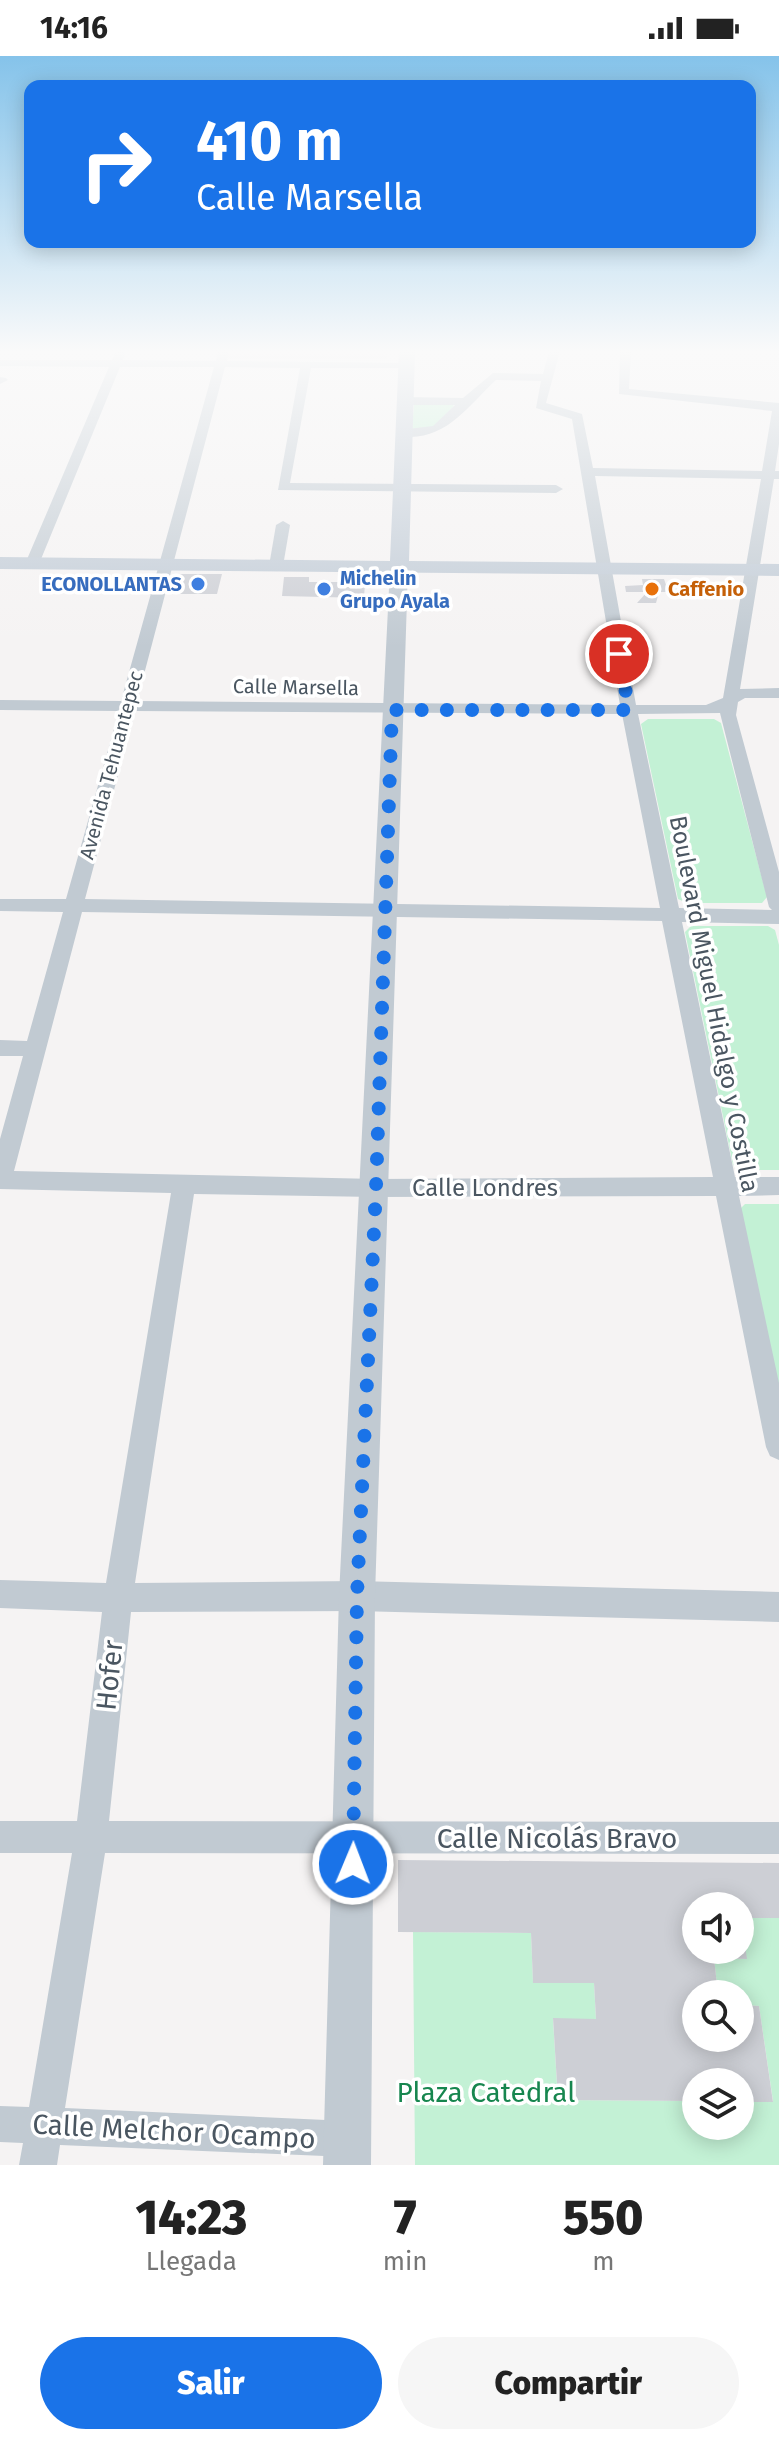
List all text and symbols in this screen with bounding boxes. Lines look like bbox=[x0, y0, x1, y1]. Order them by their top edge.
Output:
text: 14:16 bbox=[40, 10, 108, 46]
text: 410 m bbox=[196, 108, 343, 175]
icon: right bbox=[64, 112, 168, 216]
text: Calle Marsella bbox=[196, 176, 423, 220]
place label: Michelin Grupo Ayala bbox=[340, 566, 450, 613]
place label: ECONOLLANTAS bbox=[41, 572, 182, 596]
marker: ECONOLLANTAS bbox=[189, 575, 207, 593]
place label: Caffenio bbox=[668, 577, 745, 601]
marker: Michelin Grupo Ayala bbox=[315, 580, 333, 598]
marker: Caffenio bbox=[643, 580, 661, 598]
pin bbox=[585, 620, 653, 688]
icon: arrive bbox=[597, 632, 641, 676]
street label: Avenida Tehuantepec bbox=[74, 668, 148, 862]
street label: Calle Marsella bbox=[233, 674, 359, 700]
street label: Boulevard Miguel Hidalgo y Costilla bbox=[664, 813, 764, 1195]
street label: Calle Londres bbox=[412, 1174, 558, 1202]
street label: Hofer bbox=[89, 1638, 130, 1712]
position arrow bbox=[311, 1822, 395, 1906]
street label: Calle Nicolás Bravo bbox=[437, 1822, 677, 1855]
map controls bbox=[682, 1892, 754, 2140]
button: sound bbox=[682, 1892, 754, 1964]
button: search bbox=[682, 1980, 754, 2052]
button: layers bbox=[682, 2068, 754, 2140]
park label: Plaza Catedral bbox=[396, 2076, 576, 2109]
street label: Calle Melchor Ocampo bbox=[32, 2108, 316, 2155]
text: 14:23 bbox=[135, 2189, 247, 2247]
text: 7 bbox=[394, 2189, 417, 2247]
text: 550 bbox=[563, 2189, 644, 2247]
text: Llegada bbox=[146, 2246, 237, 2277]
text: min bbox=[383, 2246, 428, 2277]
text: m bbox=[592, 2246, 614, 2277]
button: Salir bbox=[40, 2337, 382, 2429]
button: Compartir bbox=[398, 2337, 739, 2429]

